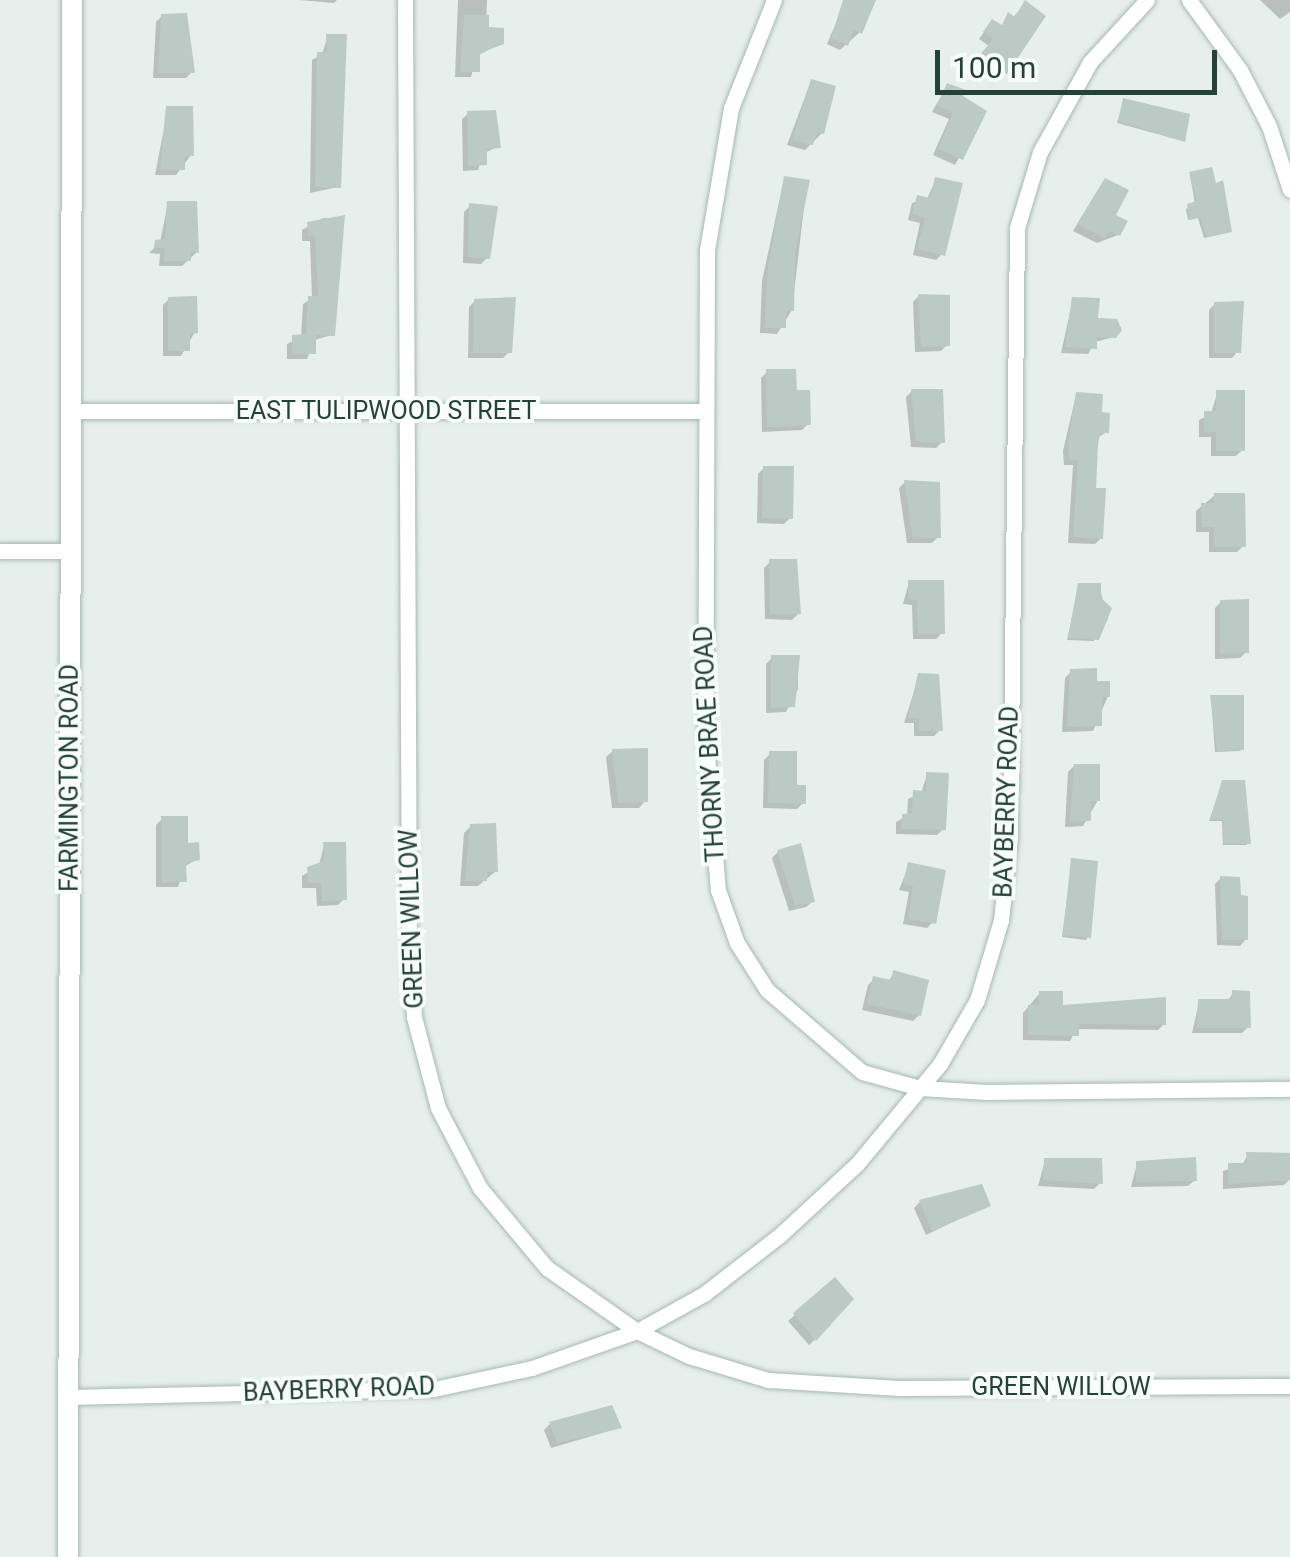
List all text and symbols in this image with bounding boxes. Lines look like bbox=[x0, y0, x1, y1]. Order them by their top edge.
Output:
scale bar bbox=[940, 30, 1222, 92]
text: 100 m bbox=[952, 50, 1036, 85]
street label: EAST TULIPWOOD STREET bbox=[235, 396, 537, 426]
street label: THORNY BRAE ROAD bbox=[689, 625, 731, 863]
street label: FARMINGTON ROAD bbox=[55, 664, 85, 892]
street label: BAYBERRY ROAD bbox=[989, 706, 1025, 898]
street label: GREEN WILLOW bbox=[394, 829, 430, 1009]
street label: BAYBERRY ROAD bbox=[243, 1372, 435, 1408]
street label: GREEN WILLOW bbox=[971, 1372, 1151, 1402]

